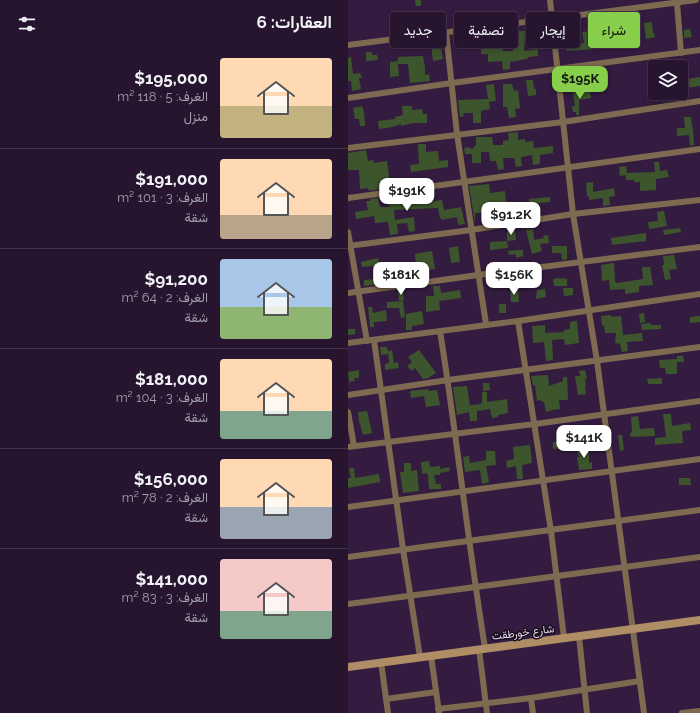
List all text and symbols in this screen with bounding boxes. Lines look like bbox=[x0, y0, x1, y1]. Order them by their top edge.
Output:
text: العقارات: 6 bbox=[256, 12, 332, 32]
chip: جديد bbox=[390, 12, 446, 48]
chip: تصفية bbox=[454, 12, 518, 48]
chip: إيجار bbox=[526, 12, 580, 48]
chip: شراء bbox=[588, 12, 640, 48]
icon: filters bbox=[16, 13, 38, 35]
map controls bbox=[648, 60, 688, 100]
button: layers bbox=[648, 60, 688, 100]
pin: $195K bbox=[552, 66, 608, 100]
text: $195,000 bbox=[134, 68, 208, 88]
text: $195K bbox=[561, 71, 599, 86]
icon: home bbox=[252, 74, 300, 122]
text: الغرف: 5 · 118 m² bbox=[117, 89, 208, 104]
text: منزل bbox=[184, 109, 208, 124]
text: $191,000 bbox=[135, 169, 208, 189]
icon: home bbox=[252, 175, 300, 223]
pin: $191K bbox=[379, 178, 435, 212]
text: $191K bbox=[388, 183, 426, 198]
text: الغرف: 3 · 101 m² bbox=[117, 190, 208, 205]
pin: $91.2K bbox=[478, 202, 544, 236]
text: $91.2K bbox=[490, 207, 532, 222]
text: شقة bbox=[185, 210, 208, 225]
pin: $181K bbox=[373, 262, 429, 296]
pin: $156K bbox=[486, 262, 542, 296]
text: $181K bbox=[382, 267, 420, 282]
text: $156K bbox=[495, 267, 533, 282]
text: $91,200 bbox=[144, 269, 208, 289]
icon: home bbox=[252, 275, 300, 323]
text: الغرف: 2 · 64 m² bbox=[122, 290, 208, 305]
text: شقة bbox=[185, 310, 208, 325]
text: $181,000 bbox=[135, 369, 208, 389]
icon: home bbox=[252, 375, 300, 423]
text: الغرف: 3 · 104 m² bbox=[116, 390, 208, 405]
text: شقة bbox=[185, 410, 208, 425]
pin: $141K bbox=[556, 425, 612, 459]
text: $141K bbox=[565, 430, 603, 445]
text: $156,000 bbox=[134, 469, 208, 489]
icon: home bbox=[252, 475, 300, 523]
text: الغرف: 2 · 78 m² bbox=[122, 490, 208, 505]
text: شقة bbox=[185, 510, 208, 525]
text: $141,000 bbox=[135, 569, 208, 589]
icon: home bbox=[252, 575, 300, 623]
text: الغرف: 3 · 83 m² bbox=[122, 590, 208, 605]
text: شقة bbox=[185, 610, 208, 625]
street label: شارع خورطقت bbox=[491, 622, 556, 644]

